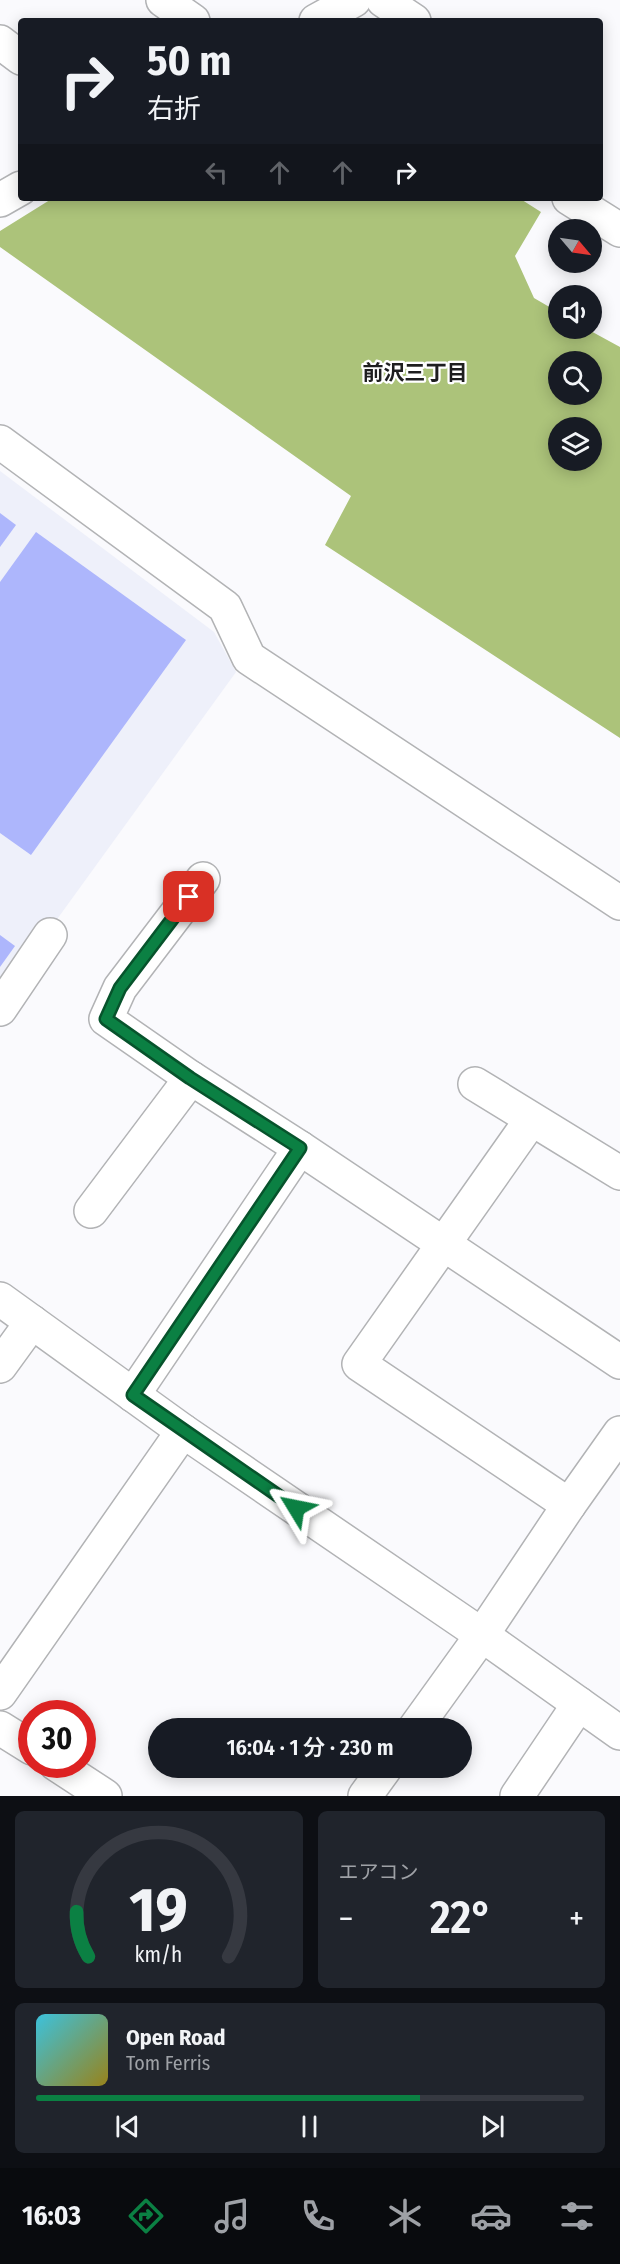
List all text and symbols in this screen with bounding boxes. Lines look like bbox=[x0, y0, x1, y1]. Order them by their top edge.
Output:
text: 50 m bbox=[147, 36, 231, 86]
icon: right bbox=[48, 42, 126, 120]
text: 右折 bbox=[147, 93, 201, 125]
icon: left bbox=[200, 156, 233, 189]
icon: ahead bbox=[263, 156, 296, 189]
icon: ahead bbox=[326, 156, 359, 189]
icon: right bbox=[389, 156, 422, 189]
north arrow bbox=[548, 219, 602, 273]
map controls bbox=[548, 219, 602, 471]
button: sound bbox=[548, 285, 602, 339]
button: search bbox=[548, 351, 602, 405]
district label: 前沢三丁目 bbox=[363, 360, 468, 386]
button: layers bbox=[548, 417, 602, 471]
pin bbox=[163, 871, 214, 922]
icon: arrive bbox=[172, 880, 205, 913]
position arrow bbox=[264, 1476, 328, 1540]
speed limit sign: 30 bbox=[18, 1700, 96, 1778]
text: 16:04 · 1 分 · 230 m bbox=[226, 1734, 394, 1761]
text: エアコン bbox=[339, 1860, 419, 1884]
text: 19 bbox=[129, 1873, 188, 1948]
text: 22° bbox=[430, 1891, 492, 1945]
text: − bbox=[339, 1899, 353, 1939]
text: + bbox=[569, 1899, 584, 1939]
text: km/h bbox=[135, 1942, 183, 1968]
text: Open Road bbox=[126, 2024, 226, 2051]
text: Tom Ferris bbox=[126, 2051, 210, 2075]
icon: previous bbox=[111, 2110, 144, 2143]
icon: pause bbox=[293, 2110, 326, 2143]
icon: next bbox=[476, 2110, 509, 2143]
icon: directions bbox=[125, 2195, 167, 2237]
icon: music bbox=[211, 2195, 253, 2237]
icon: phone bbox=[297, 2195, 339, 2237]
icon: climate bbox=[384, 2195, 426, 2237]
icon: car bbox=[470, 2195, 512, 2237]
icon: filters bbox=[556, 2195, 598, 2237]
text: 16:03 bbox=[22, 2200, 81, 2232]

